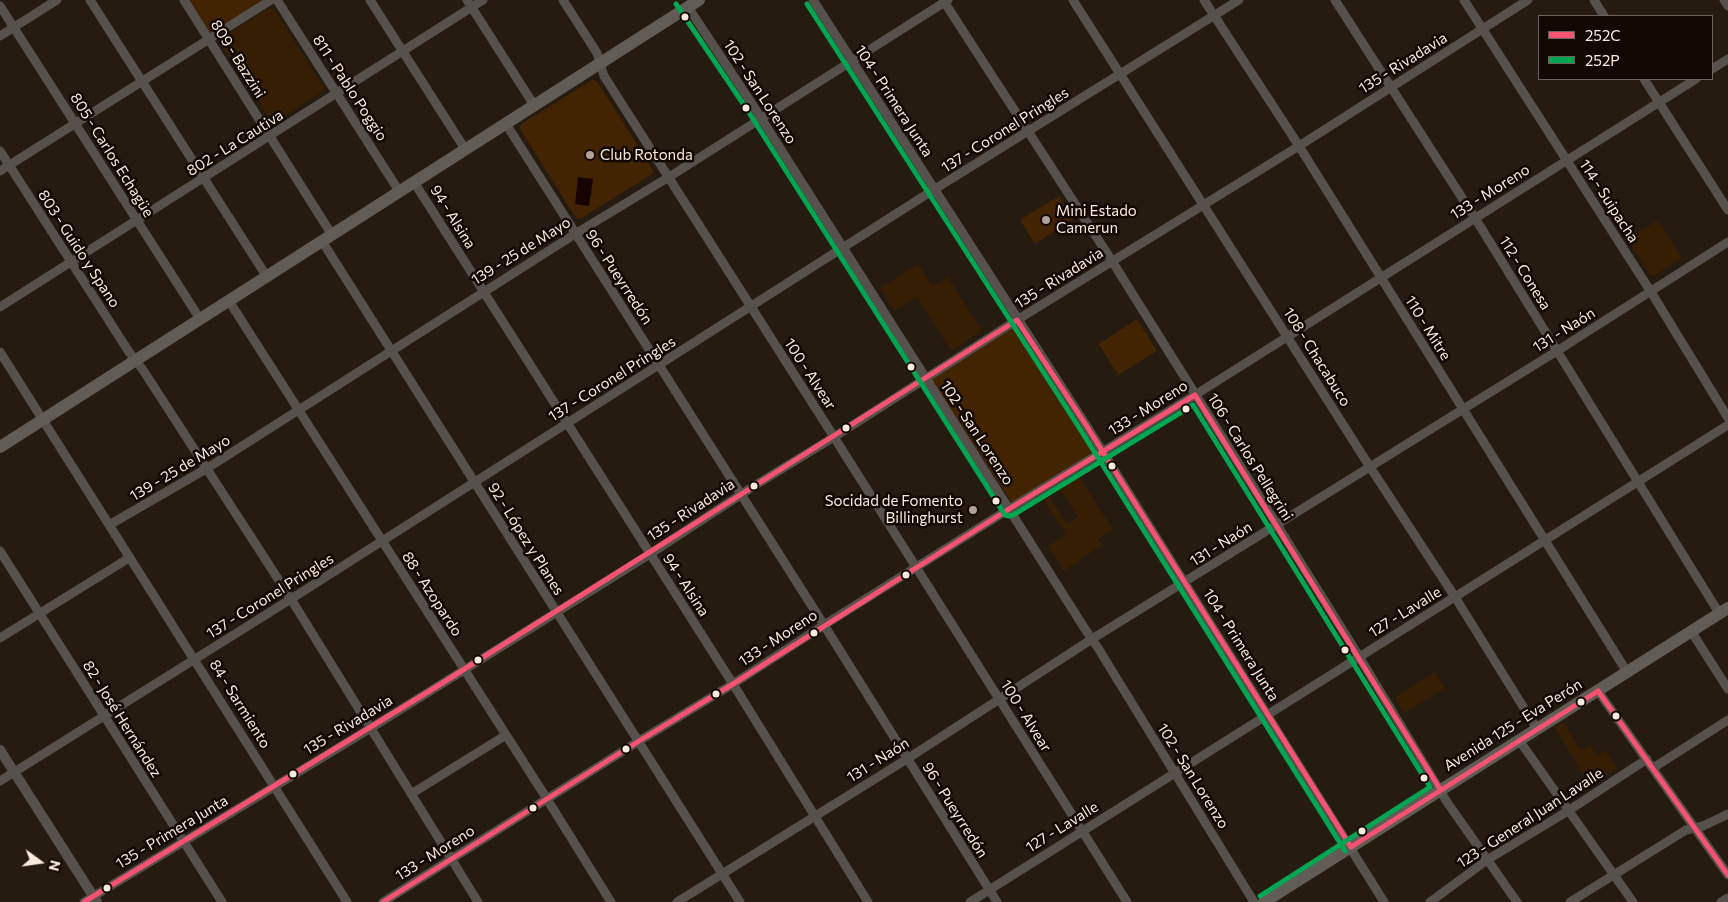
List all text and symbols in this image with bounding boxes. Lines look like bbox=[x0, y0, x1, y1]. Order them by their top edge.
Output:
unlabelled marker bbox=[680, 12, 690, 22]
legend bbox=[1538, 15, 1713, 80]
street label: 809 - Bazzini bbox=[207, 17, 269, 101]
text: 252C bbox=[1585, 26, 1621, 44]
street label: 135 - Rivadavia bbox=[1356, 29, 1450, 97]
street label: 811 - Pablo Poggio bbox=[309, 32, 391, 144]
street label: 102 - San Lorenzo bbox=[720, 36, 800, 148]
street label: 104 - Primera Junta bbox=[851, 42, 937, 160]
text: 252P bbox=[1585, 51, 1620, 69]
street label: 137 - Coronel Pringles bbox=[938, 84, 1072, 176]
street label: 805 - Carlos Echagüe bbox=[66, 90, 158, 220]
unlabelled marker bbox=[741, 103, 751, 113]
street label: 802 - La Cautiva bbox=[183, 106, 287, 180]
place label: Club Rotonda bbox=[600, 146, 693, 164]
marker: Club Rotonda bbox=[584, 149, 596, 161]
street label: 114 - Suipacha bbox=[1575, 156, 1643, 246]
street label: 133 - Moreno bbox=[1447, 161, 1533, 223]
street label: 94 - Alsina bbox=[426, 182, 480, 252]
street label: 803 - Guido y Spano bbox=[34, 187, 124, 311]
place label: Mini Estado Camerun bbox=[1056, 202, 1137, 237]
street label: 139 - 25 de Mayo bbox=[468, 213, 574, 289]
marker: Mini Estado Camerun bbox=[1040, 214, 1052, 226]
street label: 96 - Pueyrredón bbox=[582, 226, 656, 328]
street label: 112 - Conesa bbox=[1495, 233, 1555, 313]
street label: 135 - Rivadavia bbox=[1012, 244, 1106, 312]
street label: 110 - Mitre bbox=[1401, 292, 1455, 364]
street label: 108 - Chacabuco bbox=[1279, 304, 1355, 410]
street label: 131 - Naón bbox=[1529, 304, 1599, 356]
street label: 137 - Coronel Pringles bbox=[545, 333, 679, 425]
street label: 100 - Alvear bbox=[780, 335, 840, 413]
unlabelled marker bbox=[906, 362, 916, 372]
street label: 102 - San Lorenzo bbox=[937, 377, 1017, 489]
street label: 133 - Moreno bbox=[1105, 377, 1191, 439]
street label: 106 - Carlos Pellegrini bbox=[1203, 390, 1297, 524]
unlabelled marker bbox=[1181, 404, 1191, 414]
unlabelled marker bbox=[841, 423, 851, 433]
street label: 139 - 25 de Mayo bbox=[127, 431, 233, 505]
unlabelled marker bbox=[1107, 461, 1117, 471]
street label: 135 - Rivadavia bbox=[644, 475, 738, 545]
street label: 92 - López y Planes bbox=[484, 479, 568, 599]
unlabelled marker bbox=[749, 481, 759, 491]
place label: Socidad de Fomento Billinghurst bbox=[825, 492, 963, 527]
unlabelled marker bbox=[991, 496, 1001, 506]
marker: Socidad de Fomento Billinghurst bbox=[967, 504, 979, 516]
street label: 131 - Naón bbox=[1186, 518, 1256, 570]
street label: 88 - Azopardo bbox=[398, 548, 466, 640]
street label: 137 - Coronel Pringles bbox=[203, 550, 337, 642]
street label: 94 - Alsina bbox=[659, 550, 713, 620]
unlabelled marker bbox=[901, 570, 911, 580]
street label: 127 - Lavalle bbox=[1366, 583, 1444, 641]
street label: 104 - Primera Junta bbox=[1199, 585, 1283, 705]
street label: 133 - Moreno bbox=[735, 606, 821, 670]
unlabelled marker bbox=[809, 628, 819, 638]
unlabelled marker bbox=[1340, 645, 1350, 655]
unlabelled marker bbox=[473, 655, 483, 665]
street label: 84 - Sarmiento bbox=[206, 656, 274, 752]
street label: 82 - José Hernández bbox=[79, 657, 165, 781]
street label: Avenida 125 - Eva Perón bbox=[1441, 675, 1585, 775]
street label: 100 - Alvear bbox=[997, 677, 1055, 755]
unlabelled marker bbox=[711, 689, 721, 699]
street label: 135 - Rivadavia bbox=[300, 691, 396, 759]
unlabelled marker bbox=[1576, 697, 1586, 707]
unlabelled marker bbox=[1611, 711, 1621, 721]
street label: 102 - San Lorenzo bbox=[1153, 720, 1233, 832]
street label: 131 - Naón bbox=[843, 734, 913, 786]
unlabelled marker bbox=[621, 744, 631, 754]
street label: 96 - Pueyrredón bbox=[918, 759, 992, 861]
street label: 123 - General Juan Lavalle bbox=[1454, 764, 1606, 872]
unlabelled marker bbox=[288, 769, 298, 779]
unlabelled marker bbox=[1419, 773, 1429, 783]
street label: 135 - Primera Junta bbox=[113, 791, 231, 873]
street label: 127 - Lavalle bbox=[1023, 798, 1101, 856]
unlabelled marker bbox=[528, 803, 538, 813]
street label: 133 - Moreno bbox=[392, 822, 478, 884]
unlabelled marker bbox=[1357, 826, 1367, 836]
north arrow bbox=[15, 837, 65, 887]
text: N bbox=[46, 859, 65, 873]
unlabelled marker bbox=[102, 883, 112, 893]

